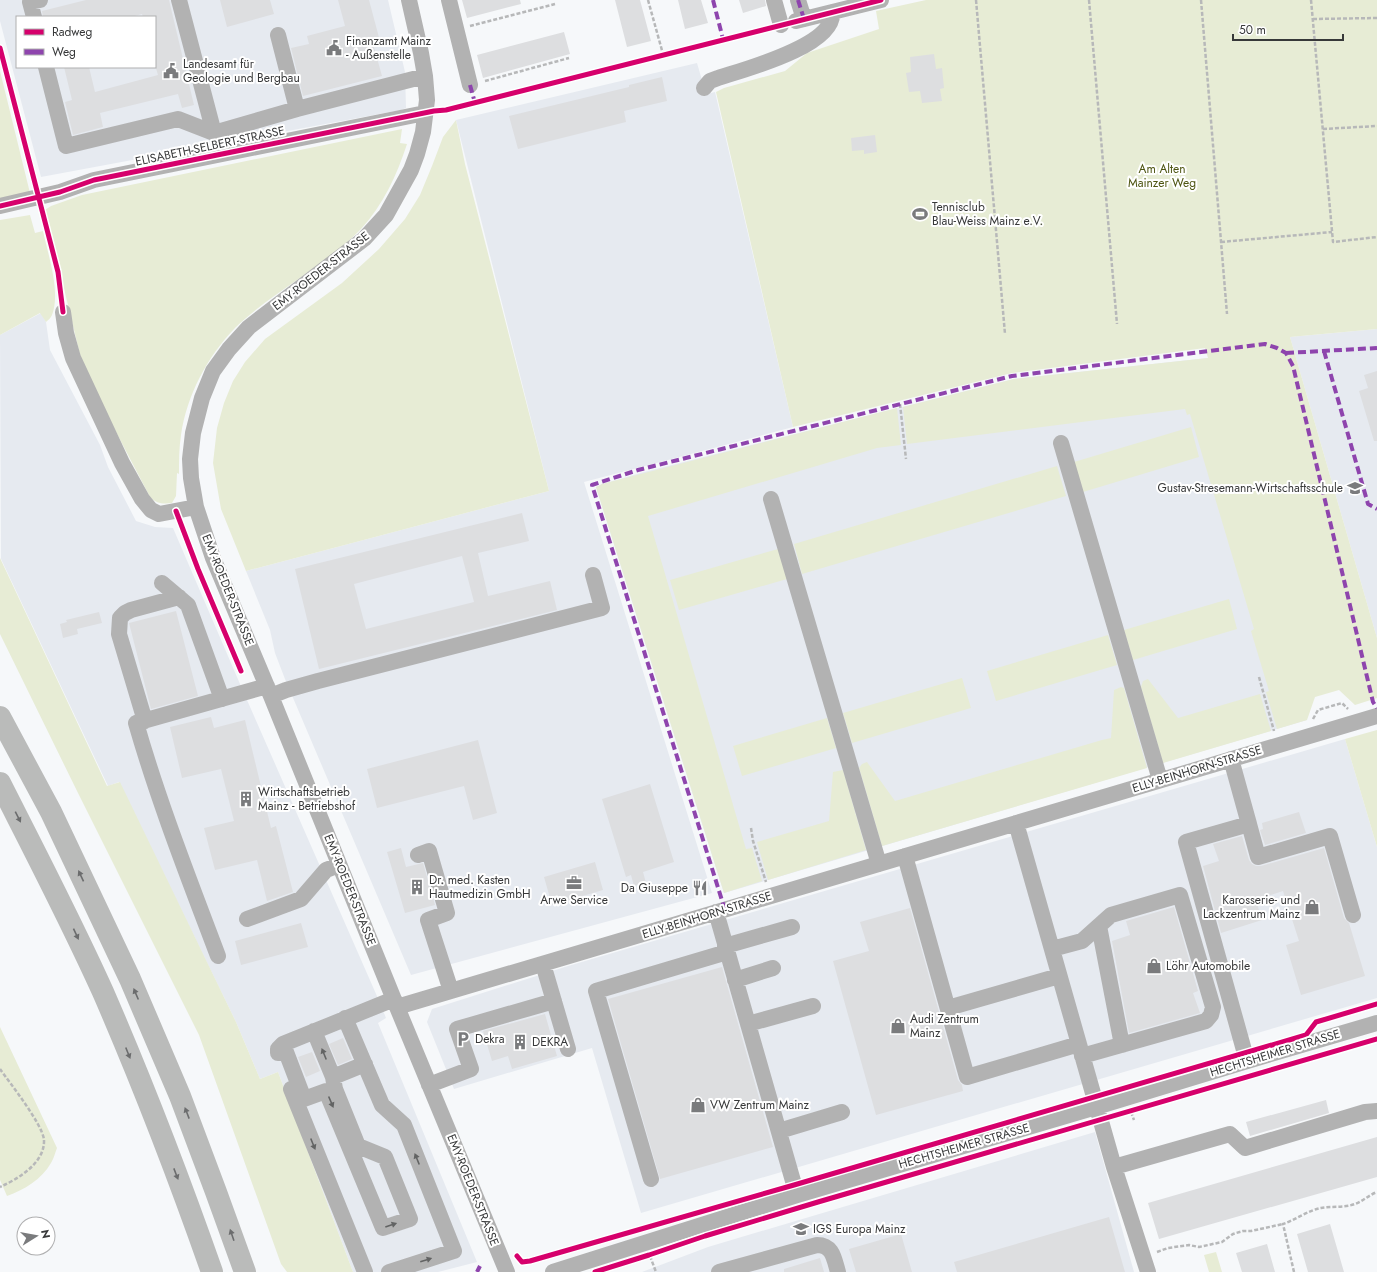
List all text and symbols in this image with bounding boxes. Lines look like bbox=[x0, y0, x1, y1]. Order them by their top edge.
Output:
legend bbox=[16, 16, 156, 68]
scale bar bbox=[1233, 16, 1343, 42]
text: 50 m bbox=[1239, 21, 1266, 39]
text: Radweg bbox=[52, 23, 92, 41]
place label: Finanzamt Mainz - Außenstelle bbox=[346, 32, 432, 64]
public building icon: Finanzamt Mainz - Außenstelle bbox=[325, 39, 343, 57]
text: Weg bbox=[52, 43, 76, 61]
place label: Landesamt für Geologie und Bergbau bbox=[183, 55, 300, 87]
public building icon: Landesamt für Geologie und Bergbau bbox=[162, 62, 180, 80]
street label: ELISABETH-SELBERT-STRASSE bbox=[133, 121, 287, 171]
park label: Am Alten Mainzer Weg bbox=[1128, 160, 1196, 192]
place label: Tennisclub Blau-Weiss Mainz e.V. bbox=[932, 198, 1043, 230]
sports icon: Tennisclub Blau-Weiss Mainz e.V. bbox=[911, 205, 929, 223]
street label: EMY-ROEDER-STRASSE bbox=[269, 227, 373, 315]
place label: Gustav-Stresemann-Wirtschaftsschule bbox=[1157, 479, 1343, 497]
school or university icon: Gustav-Stresemann-Wirtschaftsschule bbox=[1346, 479, 1364, 497]
street label: EMY-ROEDER-STRASSE bbox=[197, 531, 259, 649]
street label: ELLY-BEINHORN-STRASSE bbox=[1130, 741, 1264, 797]
place label: Wirtschaftsbetrieb Mainz - Betriebshof bbox=[258, 783, 356, 815]
building icon: Wirtschaftsbetrieb Mainz - Betriebshof bbox=[237, 790, 255, 808]
one-way arrow bbox=[14, 812, 21, 823]
street label: EMY-ROEDER-STRASSE bbox=[319, 831, 381, 949]
one-way arrow bbox=[78, 870, 84, 881]
place label: Dr. med. Kasten Hautmedizin GmbH bbox=[429, 871, 531, 903]
office icon: Arwe Service bbox=[565, 874, 583, 892]
building icon: Dr. med. Kasten Hautmedizin GmbH bbox=[408, 878, 426, 896]
place label: Da Giuseppe bbox=[621, 879, 688, 897]
restaurant icon: Da Giuseppe bbox=[691, 879, 709, 897]
street label: ELLY-BEINHORN-STRASSE bbox=[640, 887, 774, 943]
place label: Arwe Service bbox=[540, 891, 608, 909]
place label: Karosserie- und Lackzentrum Mainz bbox=[1203, 891, 1300, 923]
shop icon: Karosserie- und Lackzentrum Mainz bbox=[1303, 898, 1321, 916]
one-way arrow bbox=[73, 928, 79, 939]
shop icon: Löhr Automobile bbox=[1145, 957, 1163, 975]
place label: Löhr Automobile bbox=[1166, 957, 1250, 975]
one-way arrow bbox=[133, 988, 139, 999]
place label: Audi Zentrum Mainz bbox=[910, 1010, 979, 1042]
shop icon: Audi Zentrum Mainz bbox=[889, 1017, 907, 1035]
street label: HECHTSHEIMER STRASSE bbox=[1208, 1025, 1342, 1081]
parking icon: Dekra bbox=[454, 1030, 472, 1048]
place label: Dekra bbox=[475, 1030, 505, 1048]
building icon: DEKRA bbox=[511, 1033, 529, 1051]
place label: DEKRA bbox=[532, 1033, 568, 1051]
one-way arrow bbox=[125, 1047, 131, 1059]
one-way arrow bbox=[320, 1048, 326, 1060]
shop icon: VW Zentrum Mainz bbox=[689, 1096, 707, 1114]
place label: VW Zentrum Mainz bbox=[710, 1096, 810, 1114]
one-way arrow bbox=[328, 1097, 334, 1109]
one-way arrow bbox=[183, 1107, 189, 1119]
street label: HECHTSHEIMER STRASSE bbox=[896, 1119, 1032, 1173]
street label: EMY-ROEDER-STRASSE bbox=[442, 1131, 504, 1249]
one-way arrow bbox=[311, 1139, 317, 1151]
one-way arrow bbox=[414, 1153, 420, 1164]
one-way arrow bbox=[174, 1168, 180, 1180]
north arrow bbox=[16, 1216, 56, 1256]
school or university icon: IGS Europa Mainz bbox=[792, 1220, 810, 1238]
place label: IGS Europa Mainz bbox=[813, 1220, 906, 1238]
one-way arrow bbox=[385, 1222, 397, 1228]
text: N bbox=[37, 1228, 55, 1240]
one-way arrow bbox=[228, 1229, 234, 1241]
one-way arrow bbox=[420, 1257, 432, 1263]

